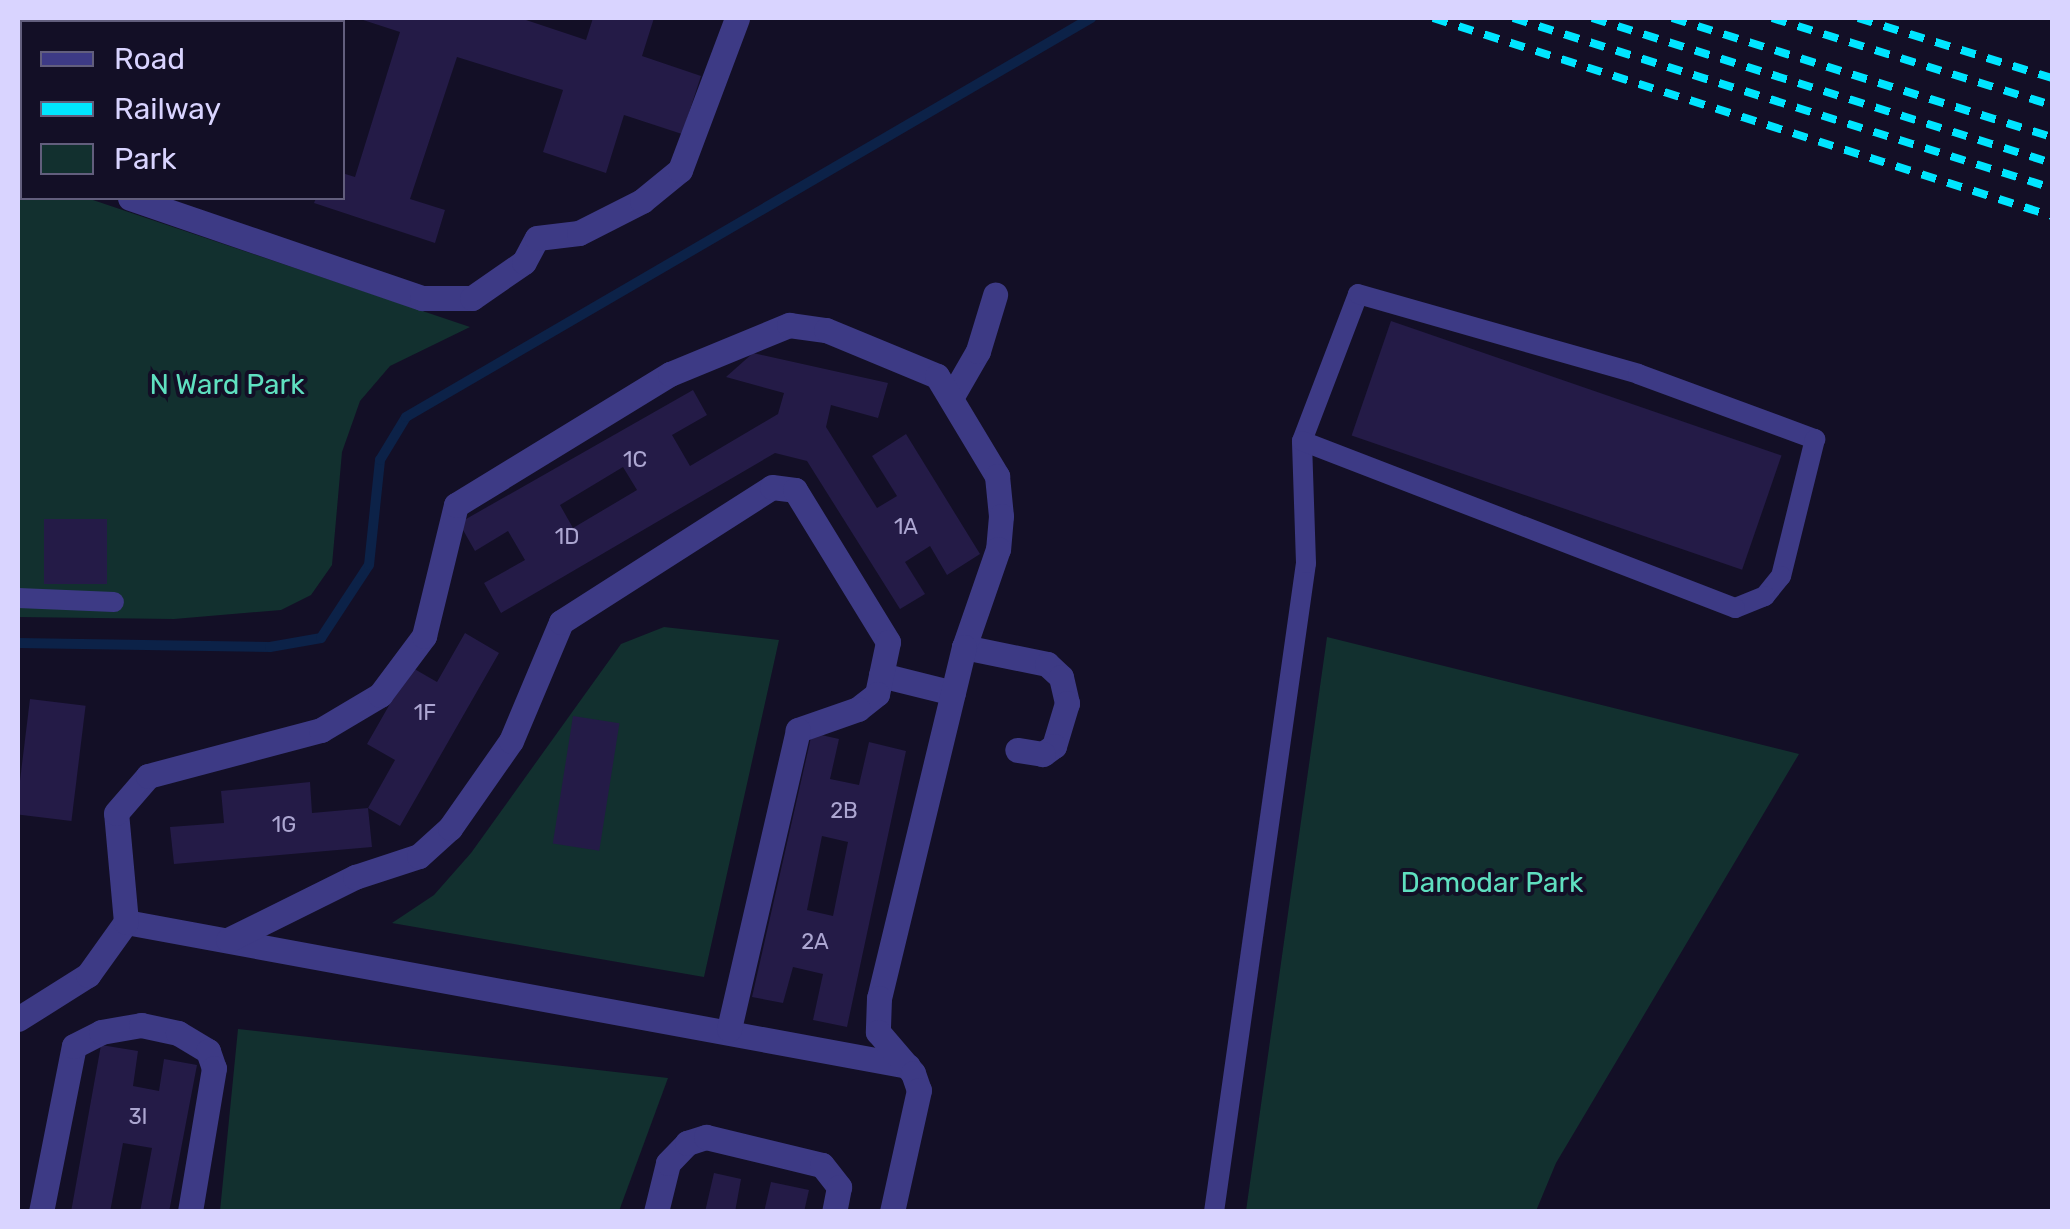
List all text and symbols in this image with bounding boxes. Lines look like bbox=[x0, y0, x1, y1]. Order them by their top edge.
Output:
legend bbox=[20, 20, 345, 200]
text: Road bbox=[114, 41, 185, 77]
text: Railway bbox=[114, 91, 221, 127]
text: Park bbox=[114, 141, 176, 177]
park label: N Ward Park bbox=[149, 368, 305, 402]
house number: 1C bbox=[623, 447, 647, 473]
house number: 1A bbox=[894, 514, 918, 540]
house number: 1D bbox=[555, 524, 579, 550]
house number: 1F bbox=[414, 700, 436, 726]
house number: 2B bbox=[830, 798, 858, 824]
house number: 1G bbox=[272, 812, 296, 838]
park label: Damodar Park bbox=[1400, 866, 1584, 900]
house number: 2A bbox=[801, 929, 829, 955]
house number: 3I bbox=[128, 1104, 148, 1130]

